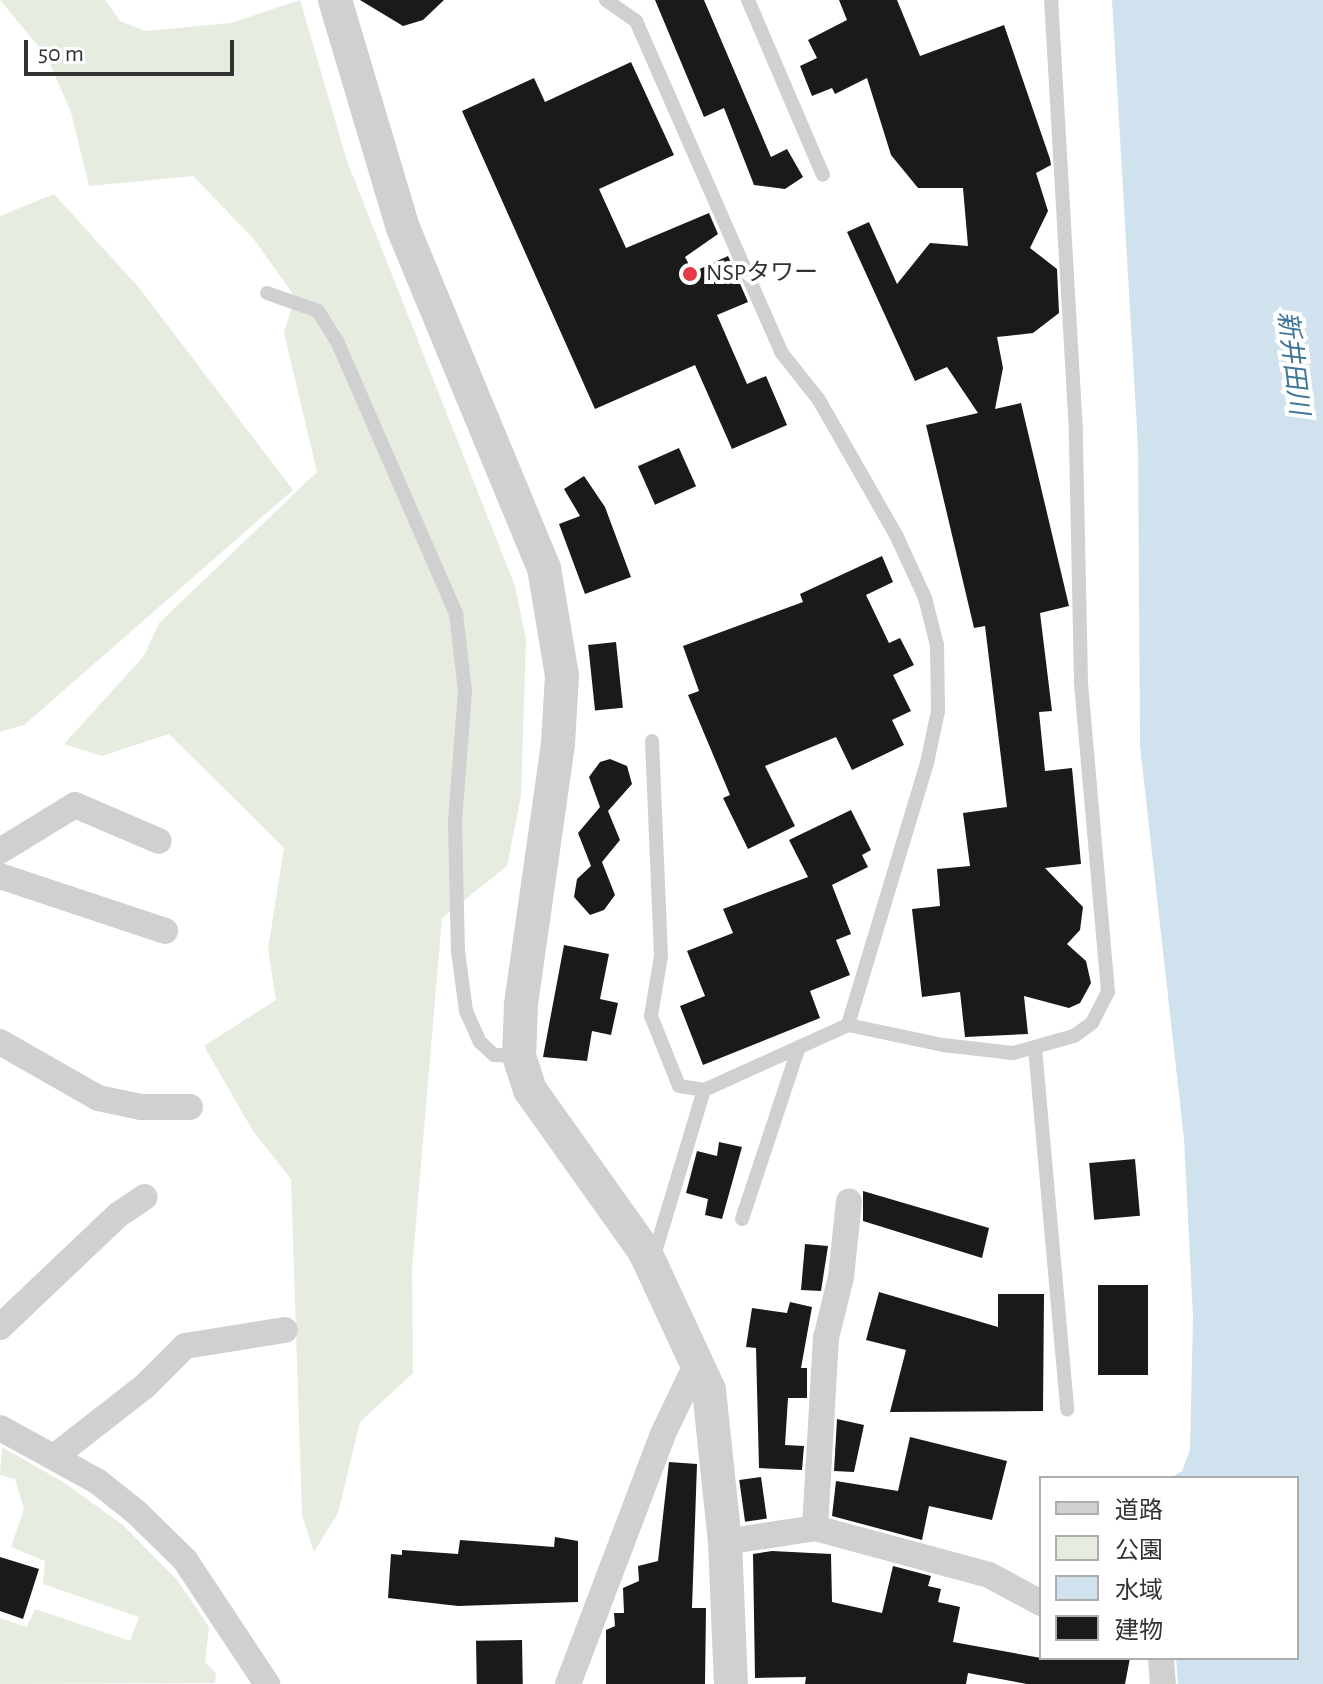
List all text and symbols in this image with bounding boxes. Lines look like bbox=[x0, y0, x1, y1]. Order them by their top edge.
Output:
scale bar bbox=[28, 24, 238, 74]
text: 50 m bbox=[38, 42, 84, 66]
place label: NSPタワー bbox=[706, 260, 818, 288]
marker: NSPタワー bbox=[681, 265, 699, 283]
water label: 新井田川 bbox=[1270, 309, 1314, 417]
legend bbox=[1039, 1476, 1299, 1660]
text: 道路 bbox=[1115, 1499, 1163, 1523]
text: 公園 bbox=[1115, 1539, 1163, 1563]
text: 水域 bbox=[1115, 1579, 1163, 1603]
text: 建物 bbox=[1115, 1619, 1163, 1643]

